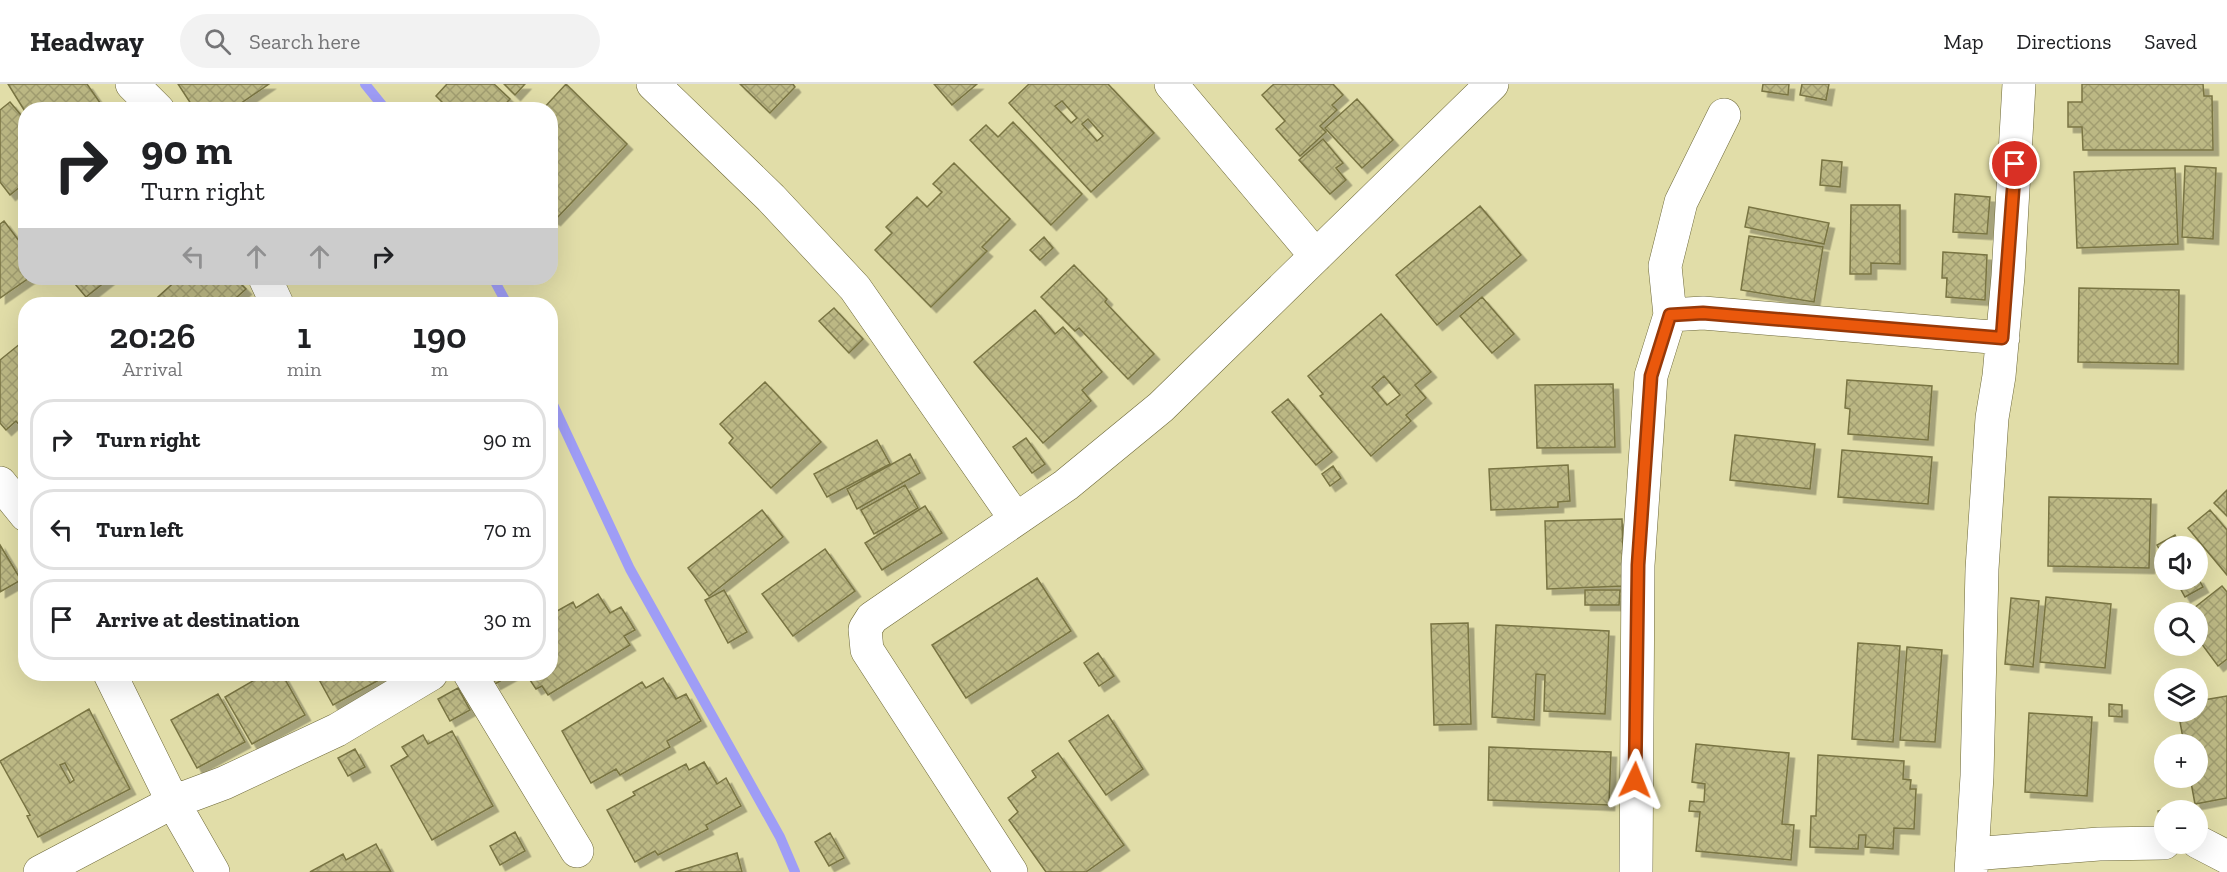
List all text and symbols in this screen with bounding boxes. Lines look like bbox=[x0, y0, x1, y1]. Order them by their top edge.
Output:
search box bbox=[180, 14, 600, 68]
text: Headway bbox=[30, 25, 144, 58]
icon: search bbox=[201, 25, 234, 58]
text: Search here bbox=[249, 28, 360, 55]
text: Map bbox=[1944, 29, 1984, 54]
text: Directions bbox=[2017, 29, 2111, 54]
text: Saved bbox=[2144, 29, 2197, 54]
text: 90 m bbox=[141, 124, 232, 175]
icon: right bbox=[42, 126, 120, 204]
pin bbox=[1989, 138, 2040, 189]
icon: arrive bbox=[1998, 147, 2031, 180]
text: Turn right bbox=[141, 175, 265, 207]
icon: left bbox=[177, 240, 210, 273]
icon: ahead bbox=[240, 240, 273, 273]
icon: ahead bbox=[303, 240, 336, 273]
icon: right bbox=[366, 240, 399, 273]
text: 20:26 bbox=[109, 314, 196, 357]
text: 1 bbox=[297, 314, 311, 357]
text: 190 bbox=[413, 314, 467, 357]
text: Arrival bbox=[122, 357, 183, 381]
text: min bbox=[287, 357, 321, 381]
text: m bbox=[431, 357, 448, 381]
icon: right bbox=[45, 423, 78, 456]
text: Turn right bbox=[96, 426, 200, 453]
text: 90 m bbox=[483, 426, 531, 453]
icon: left bbox=[45, 513, 78, 546]
text: Turn left bbox=[96, 516, 183, 543]
text: 70 m bbox=[484, 516, 531, 543]
map controls bbox=[2154, 536, 2208, 854]
button: sound bbox=[2154, 536, 2208, 590]
button: search bbox=[2154, 602, 2208, 656]
icon: arrive bbox=[45, 603, 78, 636]
text: Arrive at destination bbox=[96, 606, 299, 633]
text: 30 m bbox=[484, 606, 531, 633]
button: layers bbox=[2154, 668, 2208, 722]
button: + bbox=[2154, 734, 2208, 788]
position arrow bbox=[1603, 748, 1667, 812]
button: − bbox=[2154, 800, 2208, 854]

